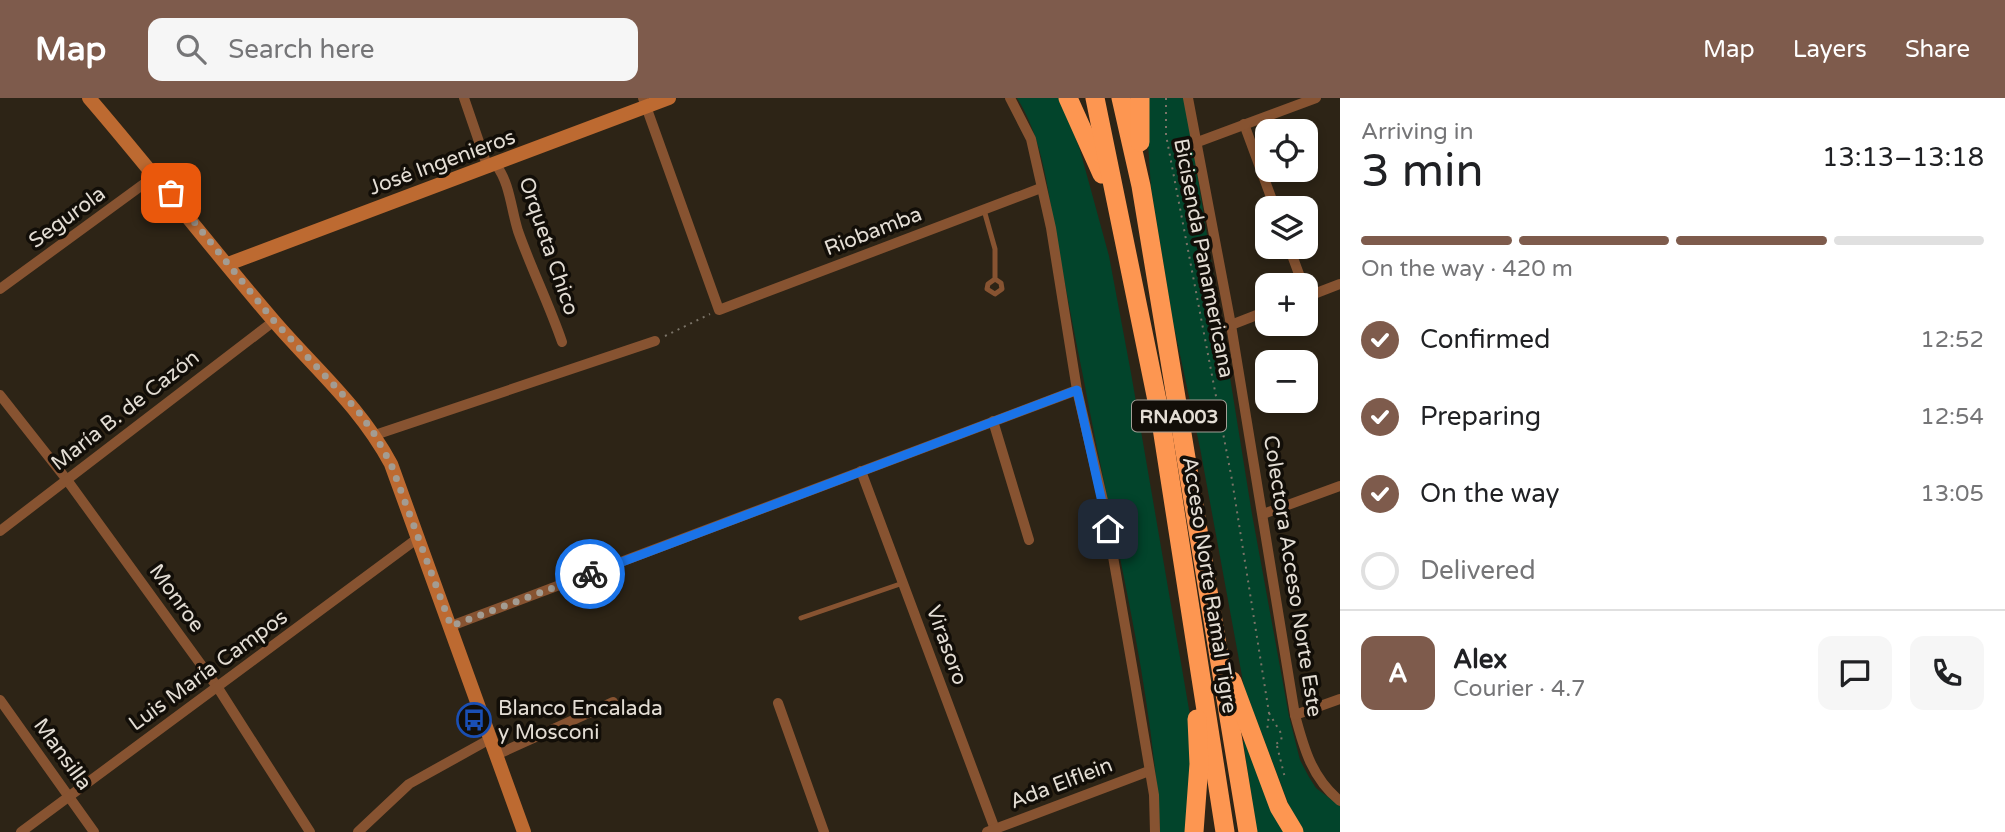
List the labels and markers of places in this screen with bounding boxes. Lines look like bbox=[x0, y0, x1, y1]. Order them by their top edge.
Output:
pin bbox=[141, 163, 201, 223]
pin bbox=[1078, 499, 1138, 559]
place label: Blanco Encalada y Mosconi bbox=[498, 696, 663, 745]
bus stop icon: Blanco Encalada y Mosconi bbox=[455, 701, 493, 739]

